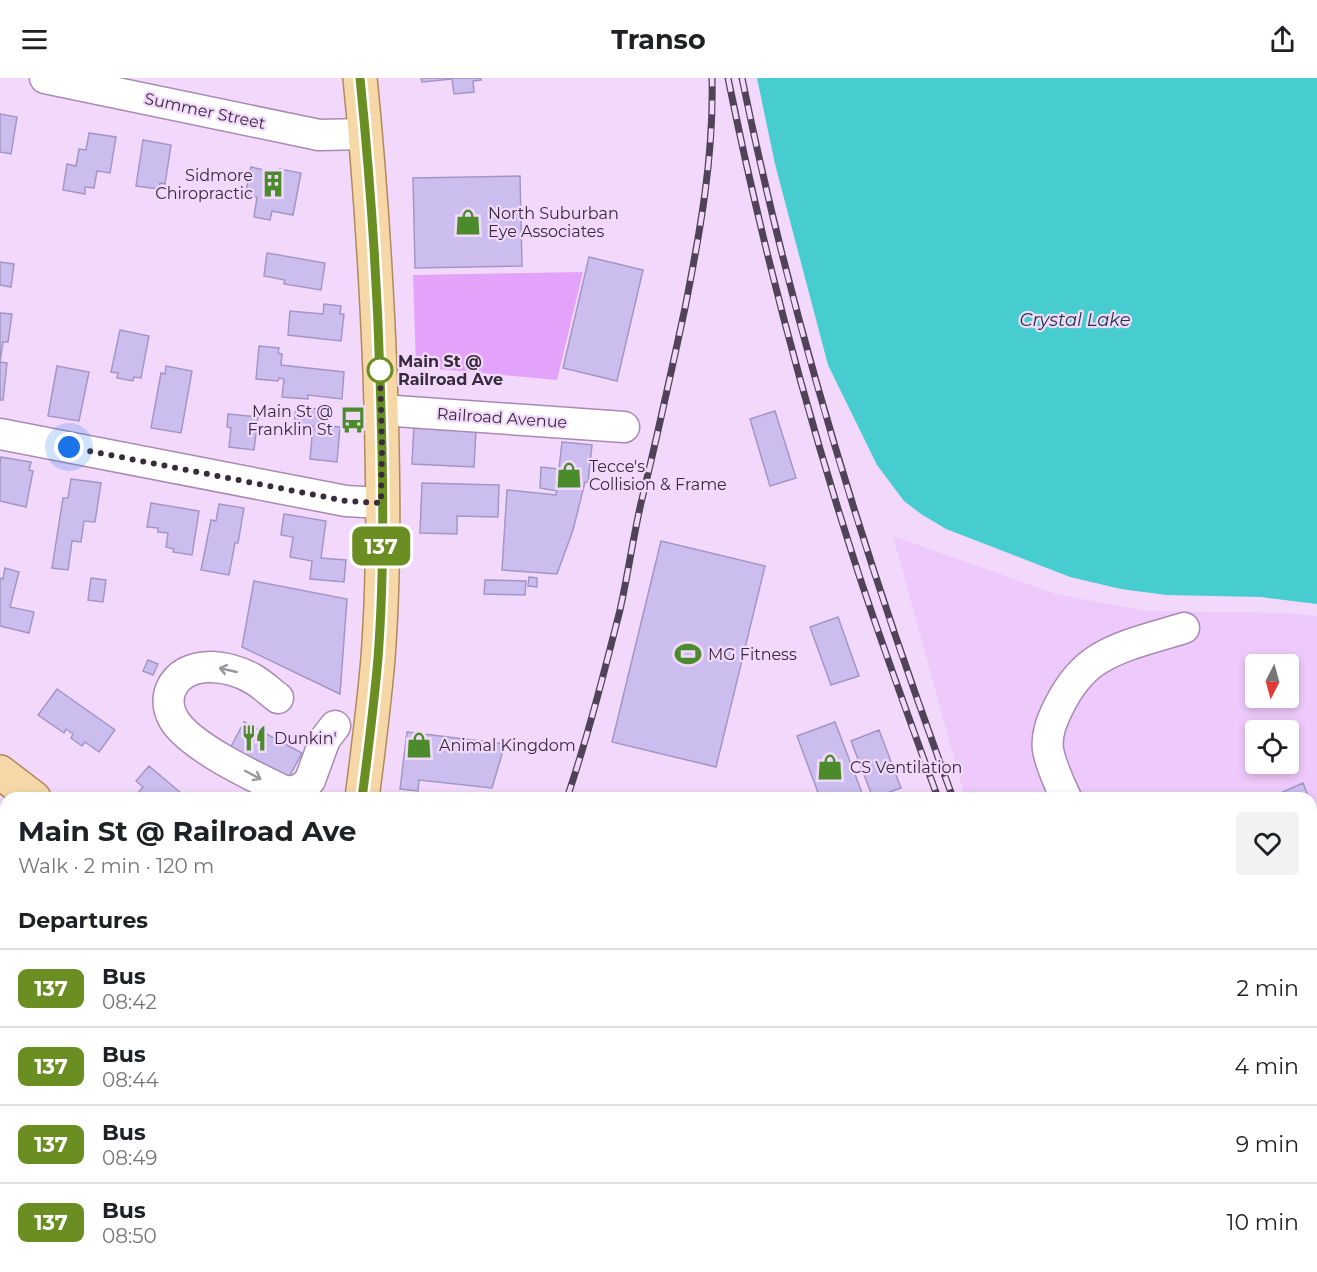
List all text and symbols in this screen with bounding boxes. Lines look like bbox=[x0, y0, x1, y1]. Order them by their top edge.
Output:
icon: menu bbox=[18, 23, 51, 56]
text: Transo bbox=[611, 23, 706, 56]
icon: share bbox=[1266, 23, 1299, 56]
street label: Summer Street bbox=[143, 89, 268, 133]
place label: Sidmore Chiropractic bbox=[155, 166, 253, 203]
building icon: Sidmore Chiropractic bbox=[258, 169, 288, 199]
place label: North Suburban Eye Associates bbox=[488, 204, 619, 241]
shop icon: North Suburban Eye Associates bbox=[453, 207, 483, 237]
water label: Crystal Lake bbox=[1019, 309, 1131, 331]
place label: Main St @ Railroad Ave bbox=[398, 352, 503, 389]
marker: Main St @ Railroad Ave bbox=[367, 357, 393, 383]
place label: Main St @ Franklin St bbox=[247, 402, 333, 439]
street label: Railroad Avenue bbox=[436, 404, 568, 432]
bus stop icon: Main St @ Franklin St bbox=[338, 405, 368, 435]
your location bbox=[54, 432, 84, 462]
place label: Tecce's Collision & Frame bbox=[589, 457, 727, 494]
shop icon: Tecce's Collision & Frame bbox=[554, 460, 584, 490]
line badge: 137 bbox=[346, 526, 416, 566]
text: 137 bbox=[364, 534, 398, 559]
sports icon: MG Fitness bbox=[673, 639, 703, 669]
place label: MG Fitness bbox=[708, 645, 797, 664]
north arrow bbox=[1245, 654, 1299, 708]
map controls bbox=[1245, 654, 1299, 774]
one-way arrow bbox=[219, 664, 238, 676]
button: locate bbox=[1245, 720, 1299, 774]
restaurant icon: Dunkin' bbox=[239, 723, 269, 753]
place label: Dunkin' bbox=[274, 729, 337, 748]
shop icon: Animal Kingdom bbox=[404, 730, 434, 760]
place label: Animal Kingdom bbox=[439, 736, 576, 755]
shop icon: CS Ventilation bbox=[815, 752, 845, 782]
place label: CS Ventilation bbox=[850, 758, 962, 777]
one-way arrow bbox=[244, 769, 261, 781]
button: heart bbox=[1236, 812, 1299, 875]
text: Main St @ Railroad Ave bbox=[18, 814, 356, 848]
text: Walk · 2 min · 120 m bbox=[18, 854, 214, 878]
text: Departures bbox=[18, 907, 148, 934]
text: Bus bbox=[102, 963, 146, 990]
text: 2 min bbox=[1237, 975, 1299, 1002]
text: 137 bbox=[34, 976, 68, 1001]
text: 08:42 bbox=[102, 990, 157, 1014]
text: Bus bbox=[102, 1041, 146, 1068]
text: 4 min bbox=[1235, 1053, 1299, 1080]
text: 137 bbox=[34, 1054, 68, 1079]
text: 08:44 bbox=[102, 1068, 159, 1092]
text: Bus bbox=[102, 1119, 146, 1146]
text: 9 min bbox=[1236, 1131, 1299, 1158]
text: 137 bbox=[34, 1132, 68, 1157]
text: 08:49 bbox=[102, 1146, 158, 1170]
text: Bus bbox=[102, 1197, 146, 1224]
text: 10 min bbox=[1227, 1209, 1299, 1236]
text: 137 bbox=[34, 1210, 68, 1235]
text: 08:50 bbox=[102, 1224, 157, 1248]

